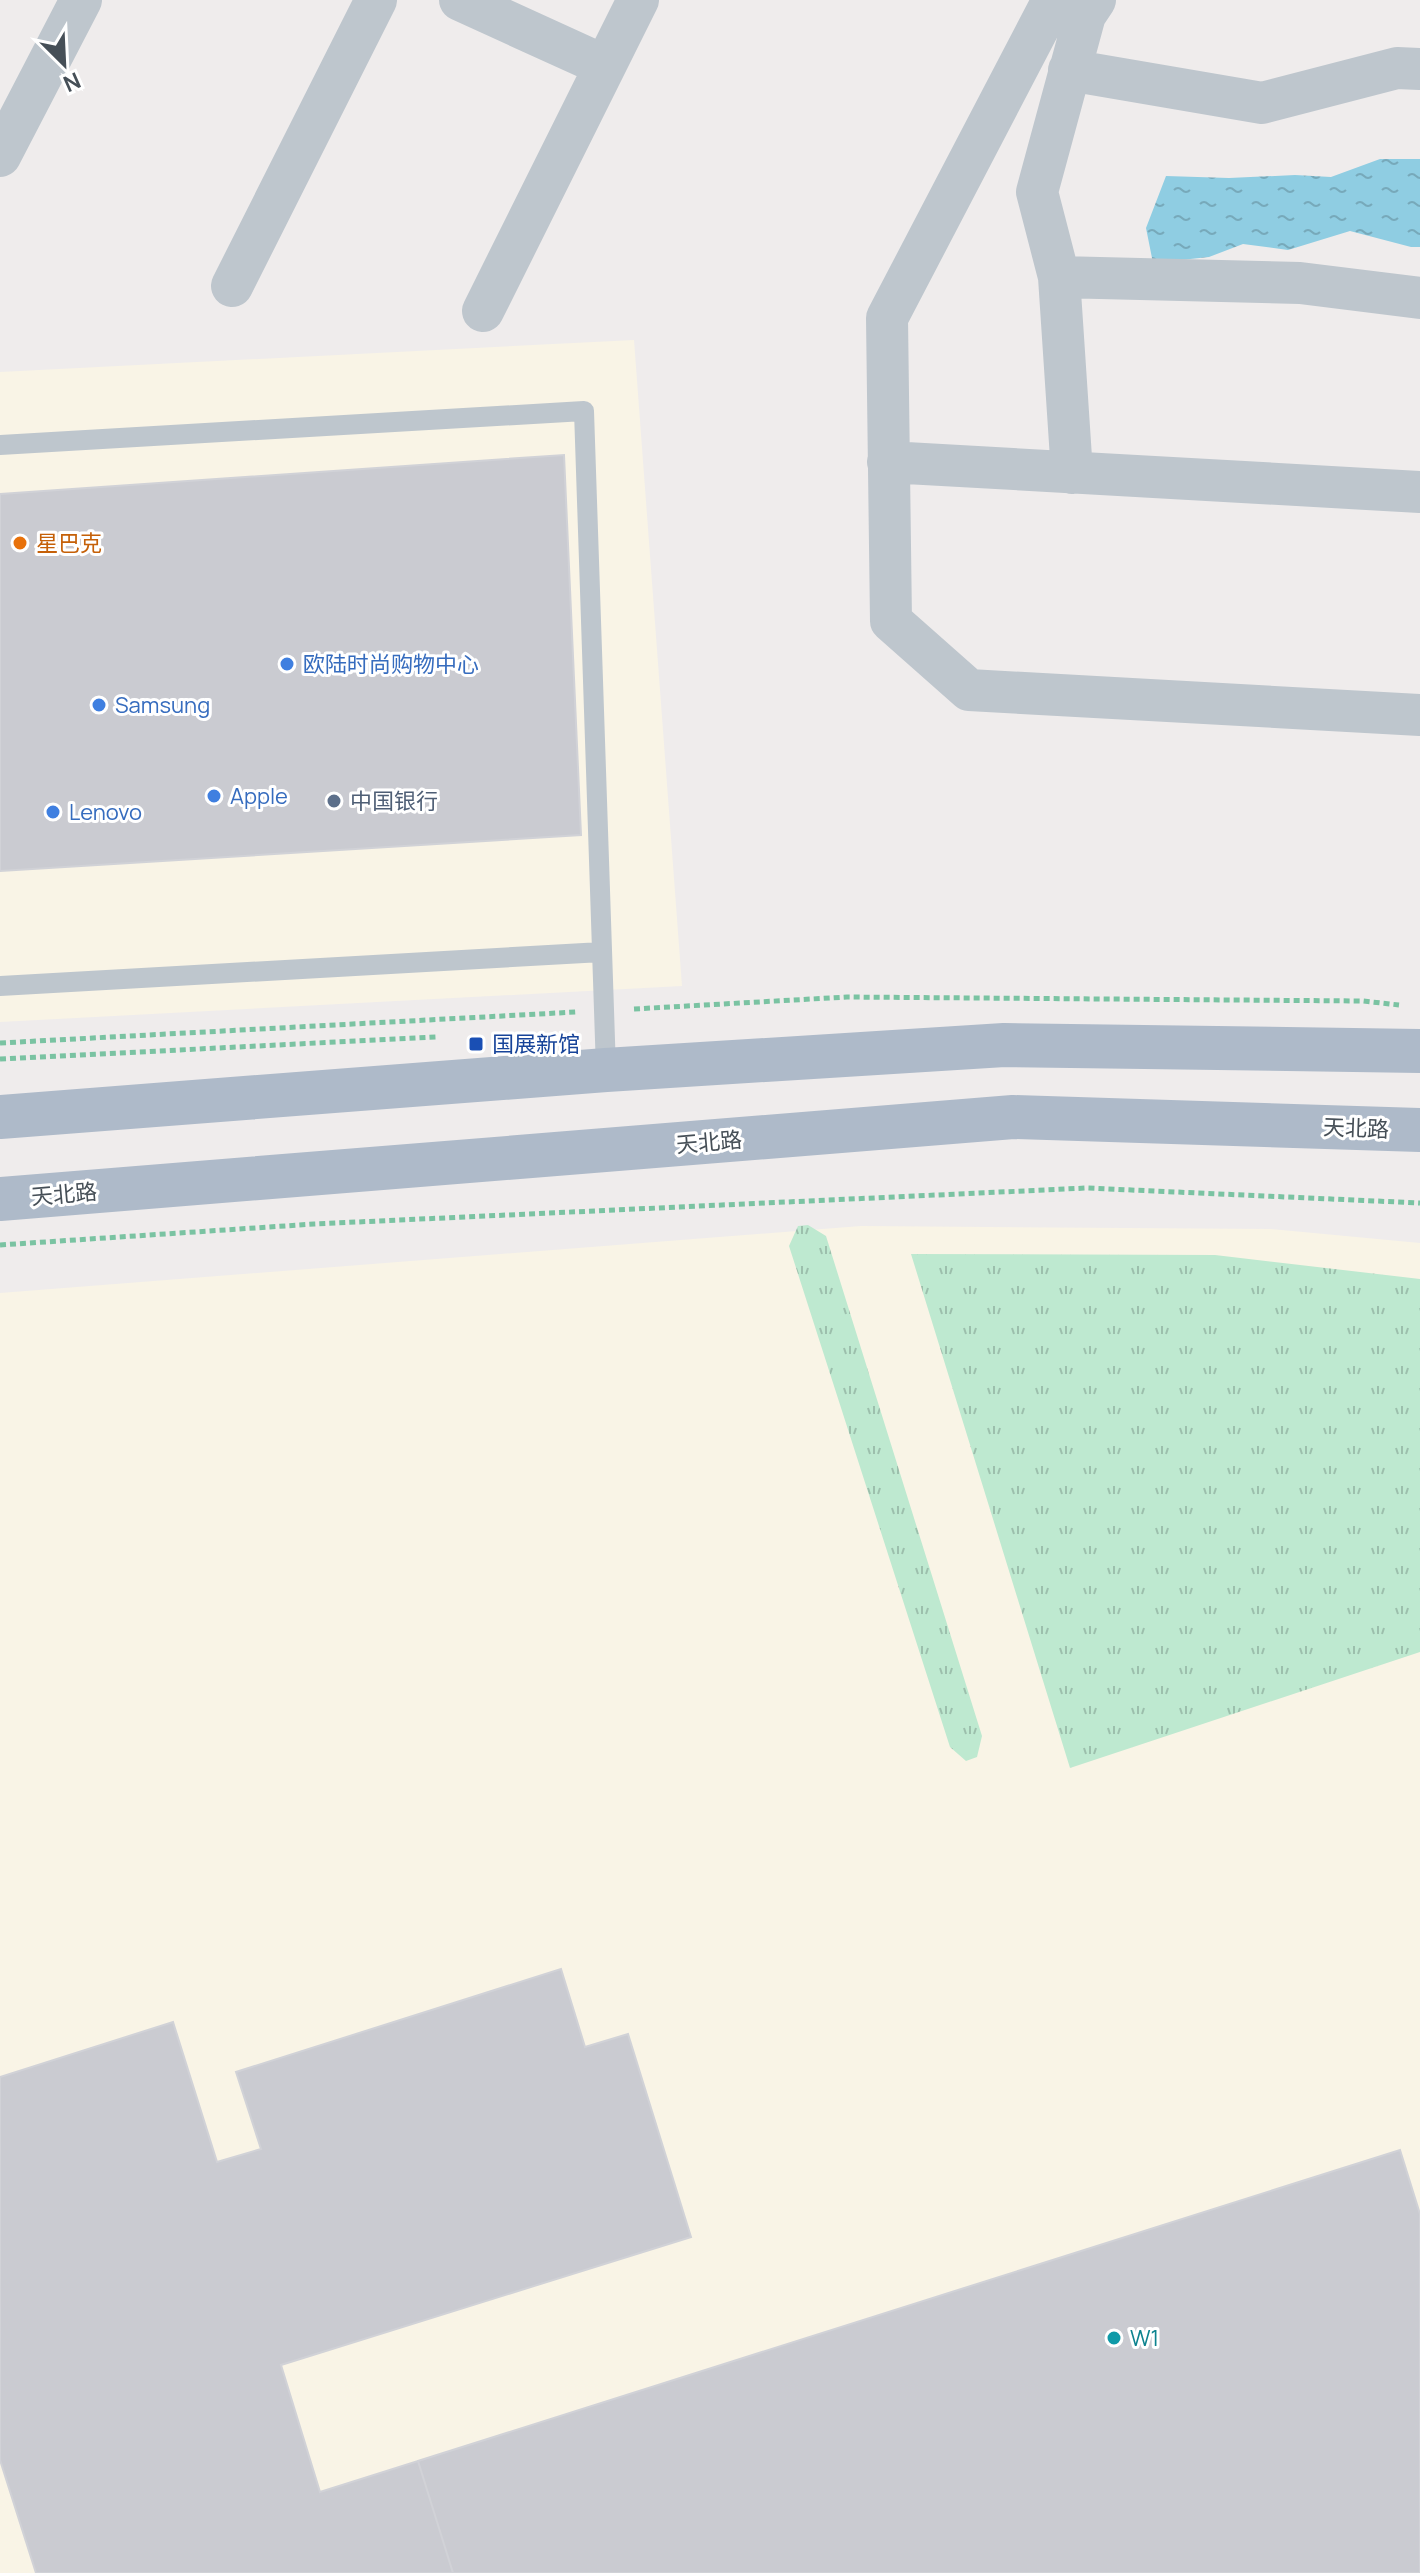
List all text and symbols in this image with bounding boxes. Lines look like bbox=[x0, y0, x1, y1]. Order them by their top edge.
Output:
north arrow bbox=[24, 24, 104, 104]
text: N bbox=[59, 65, 85, 99]
place label: 星巴克 bbox=[36, 528, 102, 558]
marker: 星巴克 bbox=[11, 534, 29, 552]
place label: 欧陆时尚购物中心 bbox=[303, 649, 479, 679]
marker: 欧陆时尚购物中心 bbox=[278, 655, 296, 673]
place label: Samsung bbox=[115, 690, 210, 720]
marker: Samsung bbox=[90, 696, 108, 714]
place label: Apple bbox=[230, 781, 288, 811]
place label: 中国银行 bbox=[350, 786, 438, 816]
marker: Apple bbox=[205, 787, 223, 805]
marker: 中国银行 bbox=[325, 792, 343, 810]
place label: Lenovo bbox=[69, 797, 142, 827]
marker: Lenovo bbox=[44, 803, 62, 821]
place label: 国展新馆 bbox=[492, 1029, 580, 1059]
marker: 国展新馆 bbox=[467, 1035, 485, 1053]
street label: 天北路 bbox=[1322, 1112, 1390, 1144]
street label: 天北路 bbox=[675, 1124, 743, 1160]
street label: 天北路 bbox=[30, 1176, 98, 1212]
place label: W1 bbox=[1130, 2323, 1159, 2353]
marker: W1 bbox=[1105, 2329, 1123, 2347]

